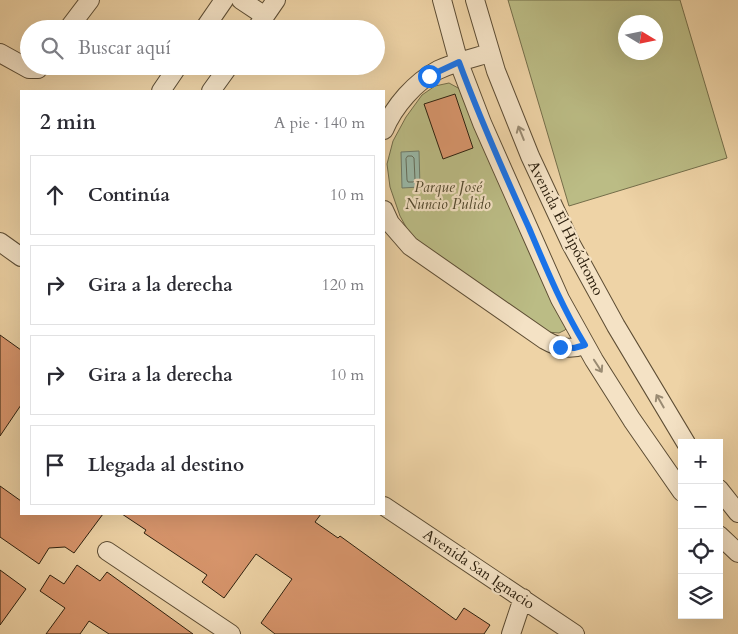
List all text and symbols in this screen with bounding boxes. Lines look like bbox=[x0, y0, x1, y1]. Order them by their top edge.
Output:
north arrow bbox=[618, 15, 663, 60]
search box bbox=[20, 20, 385, 75]
icon: search bbox=[38, 34, 66, 62]
text: Buscar aquí bbox=[78, 35, 171, 61]
route start bbox=[418, 65, 441, 88]
text: 2 min bbox=[40, 108, 96, 137]
text: A pie · 140 m bbox=[274, 112, 365, 134]
one-way arrow bbox=[515, 126, 525, 141]
street label: Avenida El Hipódromo bbox=[523, 157, 609, 299]
park label: Parque José Nuncio Pulido bbox=[405, 177, 491, 214]
icon: ahead bbox=[41, 181, 69, 209]
text: Continúa bbox=[88, 182, 170, 208]
text: 10 m bbox=[330, 184, 364, 206]
icon: right bbox=[41, 271, 69, 299]
text: Gira a la derecha bbox=[88, 272, 233, 298]
text: 120 m bbox=[322, 274, 364, 296]
route end bbox=[549, 336, 572, 359]
one-way arrow bbox=[592, 359, 603, 373]
icon: right bbox=[41, 361, 69, 389]
text: Gira a la derecha bbox=[88, 362, 233, 388]
text: 10 m bbox=[330, 364, 364, 386]
one-way arrow bbox=[655, 395, 665, 409]
map controls bbox=[678, 439, 723, 619]
button: + bbox=[678, 439, 723, 484]
icon: arrive bbox=[41, 451, 69, 479]
text: Llegada al destino bbox=[88, 452, 244, 478]
button: − bbox=[678, 484, 723, 529]
street label: Avenida San Ignacio bbox=[419, 524, 539, 614]
button: locate bbox=[678, 529, 723, 574]
button: layers bbox=[678, 574, 723, 619]

